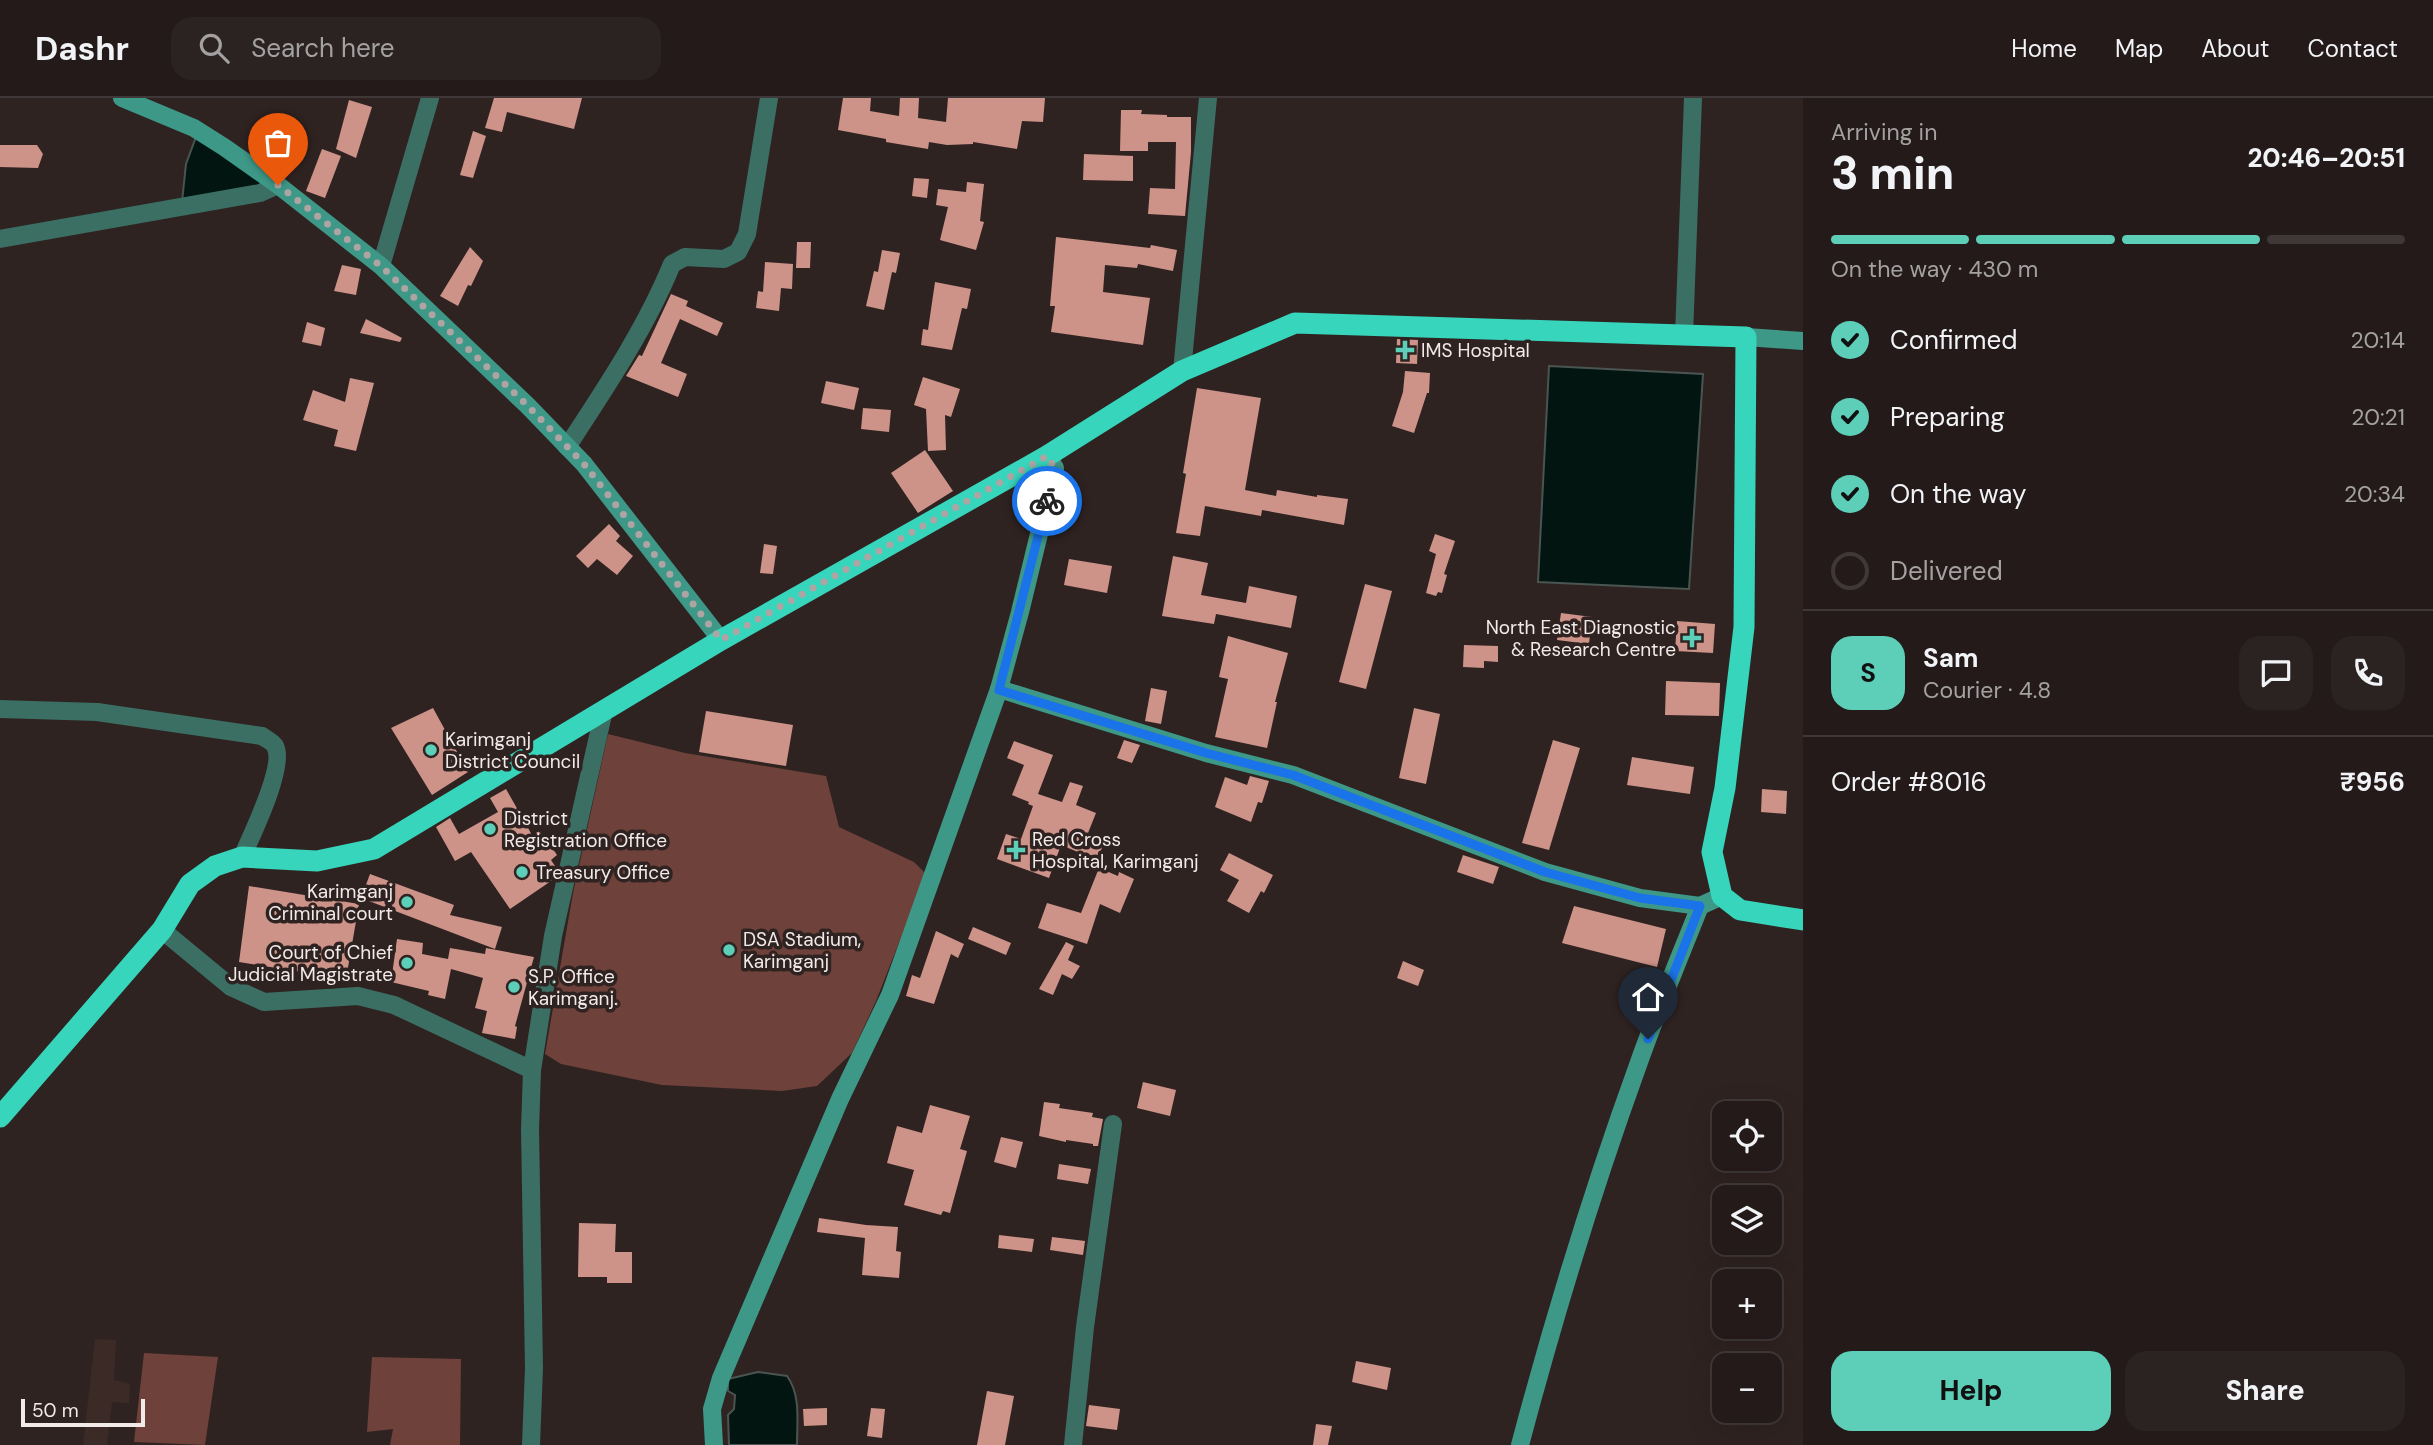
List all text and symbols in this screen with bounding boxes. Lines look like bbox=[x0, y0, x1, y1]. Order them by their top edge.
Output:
search box bbox=[171, 17, 661, 80]
text: Dashr bbox=[35, 27, 129, 70]
icon: search bbox=[195, 29, 233, 67]
text: Search here bbox=[251, 31, 395, 65]
text: Home bbox=[2011, 33, 2077, 64]
text: Map bbox=[2115, 33, 2163, 64]
text: About bbox=[2201, 33, 2270, 64]
text: Contact bbox=[2308, 33, 2398, 64]
pin bbox=[248, 113, 308, 185]
text: Arriving in bbox=[1831, 117, 1937, 147]
icon: bag bbox=[259, 124, 297, 162]
text: 20:46–20:51 bbox=[2247, 141, 2405, 175]
text: 3 min bbox=[1831, 143, 1954, 203]
text: On the way · 430 m bbox=[1831, 254, 2038, 284]
icon: check bbox=[1831, 321, 1869, 359]
text: Confirmed bbox=[1890, 323, 2017, 357]
text: 20:14 bbox=[2350, 325, 2405, 355]
place label: IMS Hospital bbox=[1421, 338, 1530, 363]
marker: IMS Hospital bbox=[1395, 340, 1415, 360]
icon: check bbox=[1831, 398, 1869, 436]
text: Preparing bbox=[1890, 400, 2005, 434]
text: 20:21 bbox=[2351, 402, 2405, 432]
courier bbox=[1012, 466, 1082, 536]
icon: check bbox=[1831, 475, 1869, 513]
text: On the way bbox=[1890, 477, 2026, 511]
text: 20:34 bbox=[2344, 479, 2405, 509]
icon: bike bbox=[1028, 482, 1066, 520]
text: Delivered bbox=[1890, 554, 2003, 588]
place label: North East Diagnostic & Research Centre bbox=[1486, 615, 1676, 662]
marker: North East Diagnostic & Research Centre bbox=[1682, 628, 1702, 648]
button: chat bbox=[2239, 636, 2313, 710]
button: phone bbox=[2331, 636, 2405, 710]
text: Sam bbox=[1923, 641, 1978, 675]
text: S bbox=[1860, 656, 1876, 690]
text: Courier · 4.8 bbox=[1923, 675, 2051, 705]
place label: Karimganj District Council bbox=[445, 727, 580, 774]
marker: Karimganj District Council bbox=[423, 742, 439, 758]
text: Order #8016 bbox=[1831, 765, 1987, 799]
text: ₹956 bbox=[2340, 765, 2405, 799]
place label: District Registration Office bbox=[504, 806, 667, 853]
marker: District Registration Office bbox=[482, 821, 498, 837]
place label: Red Cross Hospital, Karimganj bbox=[1032, 827, 1199, 874]
marker: Red Cross Hospital, Karimganj bbox=[1006, 840, 1026, 860]
place label: Treasury Office bbox=[536, 860, 670, 885]
marker: Treasury Office bbox=[514, 864, 530, 880]
place label: Karimganj Criminal court bbox=[268, 879, 393, 926]
marker: Karimganj Criminal court bbox=[399, 894, 415, 910]
place label: DSA Stadium, Karimganj bbox=[743, 927, 861, 974]
place label: Court of Chief Judicial Magistrate bbox=[228, 940, 393, 987]
marker: DSA Stadium, Karimganj bbox=[721, 942, 737, 958]
marker: Court of Chief Judicial Magistrate bbox=[399, 955, 415, 971]
place label: S.P. Office Karimganj. bbox=[528, 964, 618, 1011]
pin bbox=[1618, 967, 1678, 1039]
icon: home bbox=[1629, 978, 1667, 1016]
marker: S.P. Office Karimganj. bbox=[506, 979, 522, 995]
map controls bbox=[1712, 1101, 1782, 1423]
button: locate bbox=[1712, 1101, 1782, 1171]
button: layers bbox=[1712, 1185, 1782, 1255]
button: + bbox=[1712, 1269, 1782, 1339]
button: Help bbox=[1831, 1351, 2111, 1431]
button: Share bbox=[2125, 1351, 2405, 1431]
button: − bbox=[1712, 1353, 1782, 1423]
scale bar bbox=[21, 1396, 145, 1428]
text: 50 m bbox=[32, 1398, 79, 1423]

